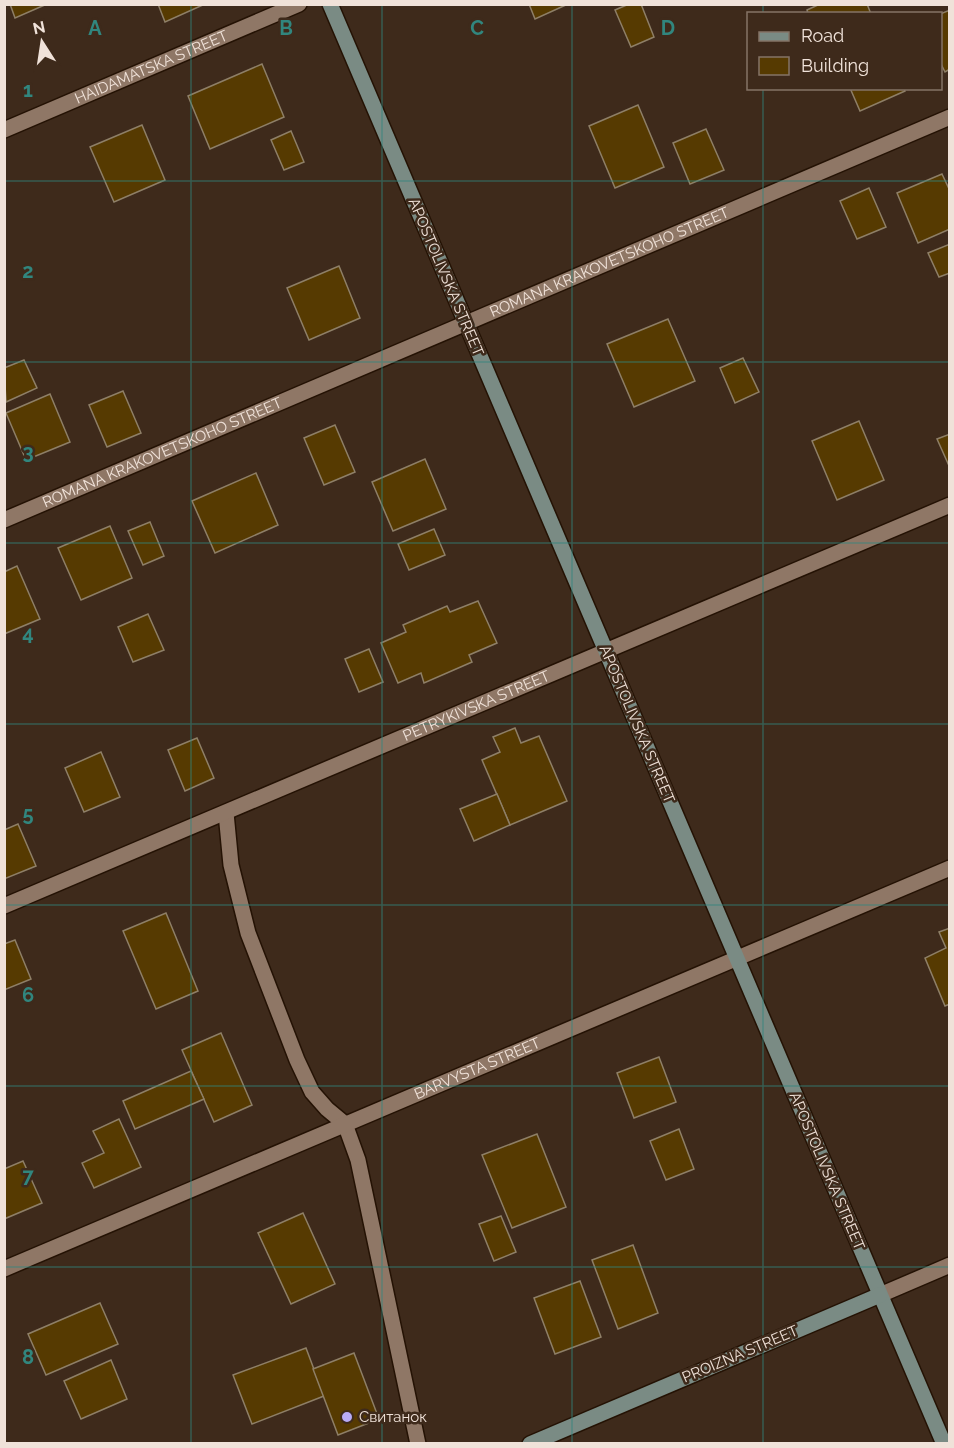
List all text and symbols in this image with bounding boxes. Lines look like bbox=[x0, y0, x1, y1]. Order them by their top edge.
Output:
north arrow bbox=[12, 12, 72, 72]
legend bbox=[747, 12, 942, 90]
text: B bbox=[279, 16, 293, 40]
text: C bbox=[470, 16, 484, 40]
text: D bbox=[661, 16, 675, 40]
text: N bbox=[31, 17, 47, 38]
text: Road bbox=[801, 25, 844, 46]
street label: HAIDAMATSKA STREET bbox=[73, 26, 231, 108]
text: Building bbox=[801, 55, 869, 76]
text: 1 bbox=[23, 78, 33, 102]
street label: APOSTOLIVSKA STREET bbox=[405, 195, 487, 359]
street label: ROMANA KRAKOVETSKOHO STREET bbox=[487, 203, 732, 321]
text: 2 bbox=[22, 259, 34, 283]
street label: ROMANA KRAKOVETSKOHO STREET bbox=[40, 394, 285, 512]
text: 3 bbox=[22, 440, 34, 464]
text: 4 bbox=[22, 621, 34, 645]
street label: APOSTOLIVSKA STREET bbox=[596, 642, 678, 806]
street label: PETRYKIVSKA STREET bbox=[400, 667, 553, 745]
text: 5 bbox=[22, 802, 34, 826]
text: 6 bbox=[22, 983, 34, 1007]
street label: BARVYSTA STREET bbox=[411, 1034, 543, 1103]
street label: APOSTOLIVSKA STREET bbox=[786, 1089, 868, 1253]
text: 7 bbox=[22, 1164, 34, 1188]
street label: PROIZNA STREET bbox=[679, 1321, 801, 1387]
text: 8 bbox=[22, 1345, 34, 1369]
place label: Свитанок bbox=[359, 1408, 427, 1426]
marker: Свитанок bbox=[340, 1410, 354, 1424]

